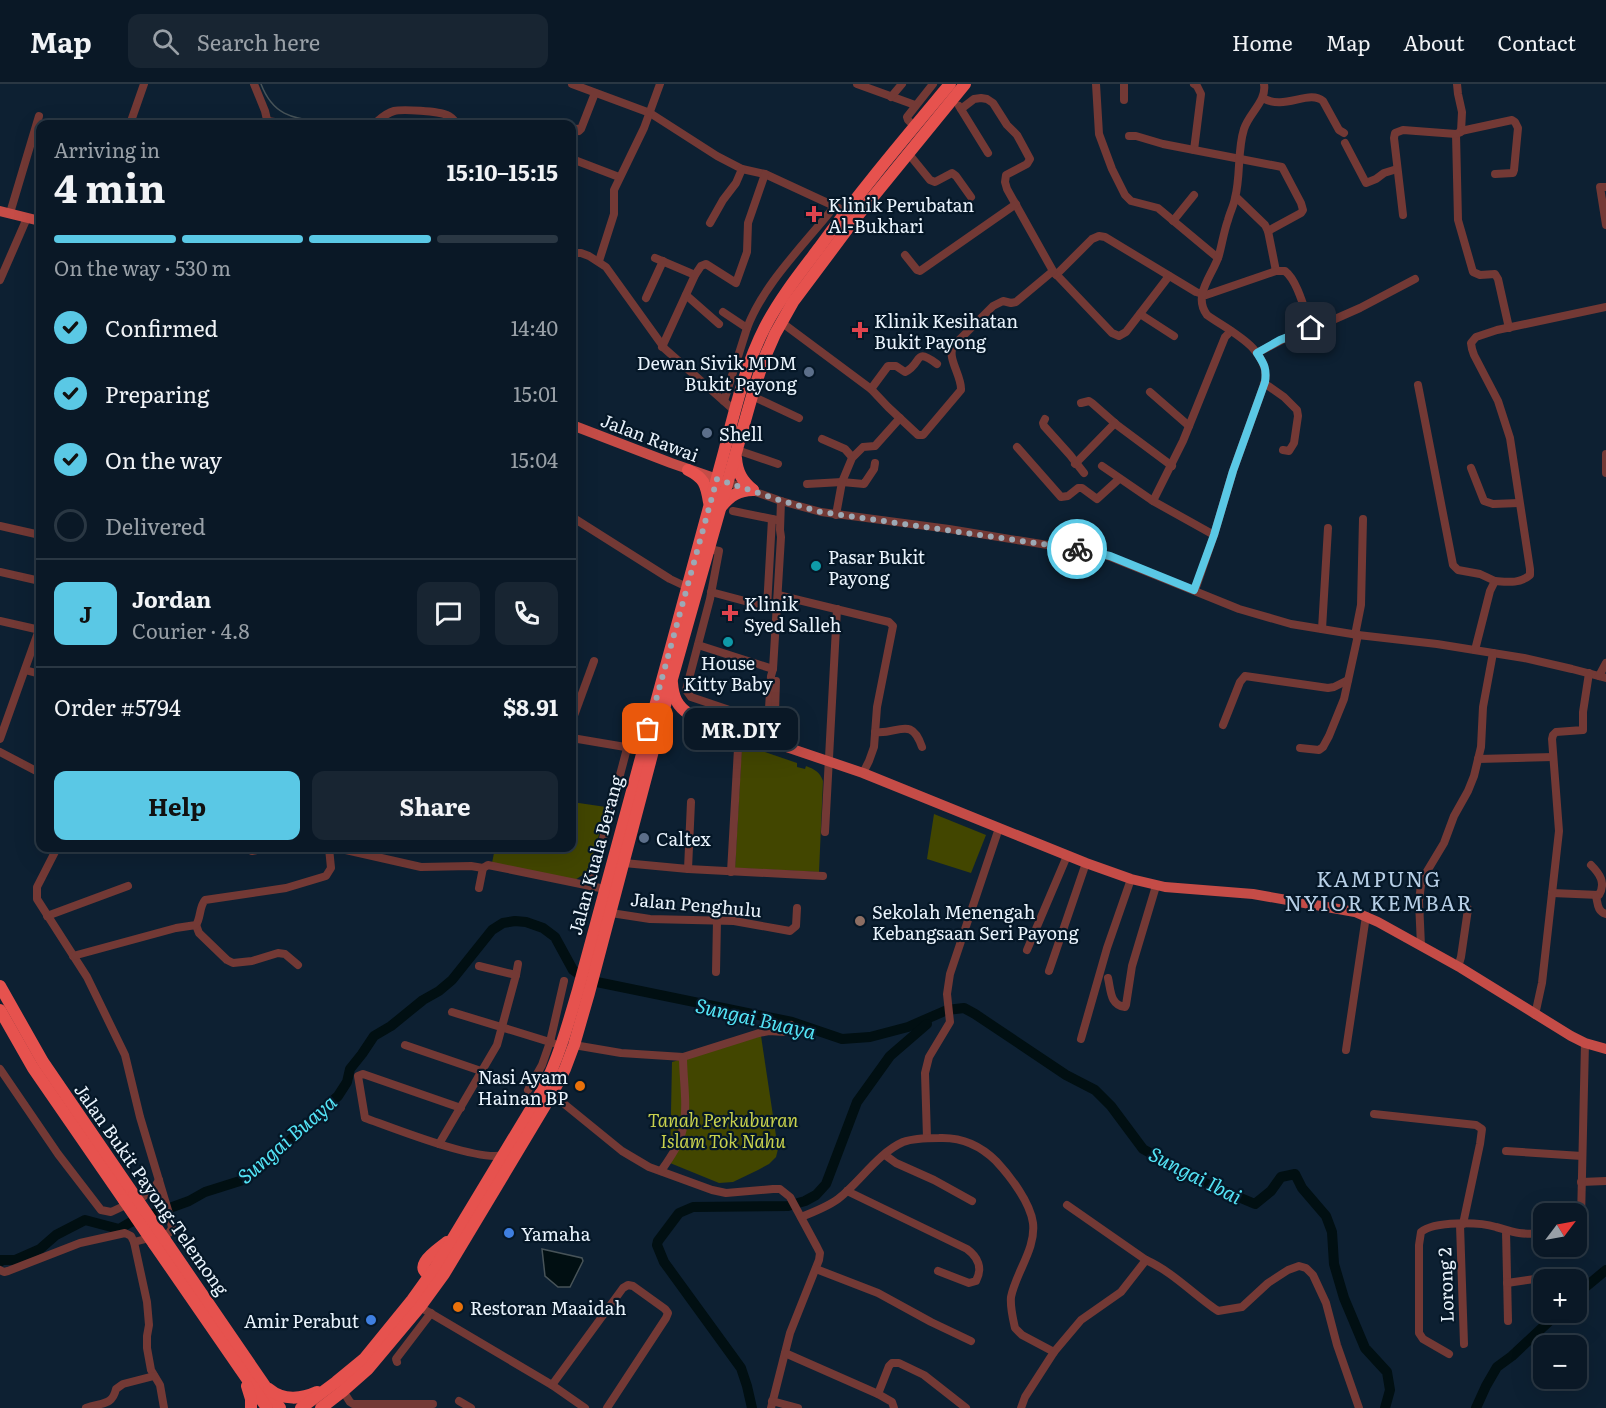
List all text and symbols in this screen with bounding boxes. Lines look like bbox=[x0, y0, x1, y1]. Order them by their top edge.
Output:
search box bbox=[128, 14, 548, 68]
text: Map bbox=[30, 20, 92, 62]
icon: search bbox=[149, 25, 182, 58]
text: Search here bbox=[197, 25, 320, 58]
text: Home bbox=[1232, 26, 1293, 57]
text: Map bbox=[1326, 26, 1370, 57]
text: About bbox=[1403, 26, 1465, 57]
text: Contact bbox=[1498, 26, 1576, 57]
text: Arriving in bbox=[54, 134, 160, 164]
text: 15:10–15:15 bbox=[447, 155, 558, 188]
text: 4 min bbox=[54, 157, 166, 215]
place label: Klinik Perubatan Al-Bukhari bbox=[828, 191, 974, 239]
marker: Klinik Perubatan Al-Bukhari bbox=[805, 205, 823, 223]
text: On the way · 530 m bbox=[54, 252, 231, 282]
pin bbox=[1285, 302, 1336, 353]
place label: Klinik Kesihatan Bukit Payong bbox=[874, 307, 1018, 355]
icon: check bbox=[54, 311, 87, 344]
text: Confirmed bbox=[105, 311, 218, 344]
icon: home bbox=[1294, 311, 1327, 344]
text: 14:40 bbox=[511, 312, 558, 342]
marker: Klinik Kesihatan Bukit Payong bbox=[851, 321, 869, 339]
place label: Dewan Sivik MDM Bukit Payong bbox=[637, 349, 798, 397]
marker: Dewan Sivik MDM Bukit Payong bbox=[802, 365, 816, 379]
icon: check bbox=[54, 377, 87, 410]
text: Preparing bbox=[105, 377, 209, 410]
text: 15:01 bbox=[513, 378, 558, 408]
street label: Jalan Rawai bbox=[597, 406, 703, 468]
place label: Shell bbox=[719, 420, 763, 447]
marker: Shell bbox=[700, 426, 714, 440]
icon: check bbox=[54, 443, 87, 476]
text: On the way bbox=[105, 443, 222, 476]
text: 15:04 bbox=[510, 444, 558, 474]
text: Delivered bbox=[105, 509, 206, 542]
courier bbox=[1047, 519, 1107, 579]
icon: bike bbox=[1061, 533, 1094, 566]
place label: Pasar Bukit Payong bbox=[828, 543, 926, 591]
marker: Pasar Bukit Payong bbox=[809, 559, 823, 573]
text: Jordan bbox=[132, 582, 211, 615]
button: chat bbox=[417, 582, 480, 645]
button: phone bbox=[495, 582, 558, 645]
place label: Klinik Syed Salleh bbox=[744, 590, 842, 638]
text: J bbox=[79, 597, 92, 630]
marker: Klinik Syed Salleh bbox=[721, 604, 739, 622]
text: Courier · 4.8 bbox=[132, 615, 249, 645]
marker: House Kitty Baby bbox=[721, 635, 735, 649]
place label: House Kitty Baby bbox=[683, 649, 773, 697]
text: Order #5794 bbox=[54, 690, 181, 723]
text: $8.91 bbox=[503, 690, 558, 723]
pin bbox=[622, 703, 673, 754]
callout: MR.DIY bbox=[684, 708, 798, 750]
icon: bag bbox=[631, 712, 664, 745]
text: MR.DIY bbox=[701, 714, 781, 744]
button: Help bbox=[54, 771, 300, 840]
button: Share bbox=[312, 771, 558, 840]
street label: Jalan Kuala Berang bbox=[561, 771, 630, 938]
place label: Caltex bbox=[656, 825, 711, 852]
marker: Caltex bbox=[637, 831, 651, 845]
district label: KAMPUNG NYIOR KEMBAR bbox=[1284, 862, 1474, 917]
street label: Jalan Penghulu bbox=[629, 885, 763, 923]
place label: Sekolah Menengah Kebangsaan Seri Payong bbox=[872, 898, 1080, 946]
marker: Sekolah Menengah Kebangsaan Seri Payong bbox=[853, 914, 867, 928]
water label: Sungai Buaya bbox=[693, 989, 820, 1046]
place label: Nasi Ayam Hainan BP bbox=[478, 1063, 568, 1111]
street label: Jalan Bukit Payong-Telemong bbox=[68, 1077, 236, 1301]
marker: Nasi Ayam Hainan BP bbox=[573, 1079, 587, 1093]
water label: Sungai Buaya bbox=[230, 1086, 343, 1190]
park label: Tanah Perkuburan Islam Tok Nahu bbox=[648, 1106, 798, 1154]
water label: Sungai Ibai bbox=[1144, 1138, 1248, 1210]
north arrow bbox=[1533, 1203, 1587, 1257]
map controls bbox=[1533, 1203, 1587, 1389]
place label: Yamaha bbox=[521, 1220, 591, 1247]
marker: Yamaha bbox=[502, 1226, 516, 1240]
street label: Lorong 2 bbox=[1430, 1247, 1460, 1323]
button: + bbox=[1533, 1269, 1587, 1323]
place label: Restoran Maaidah bbox=[470, 1294, 626, 1321]
marker: Restoran Maaidah bbox=[451, 1300, 465, 1314]
place label: Amir Perabut bbox=[244, 1307, 360, 1334]
marker: Amir Perabut bbox=[364, 1313, 378, 1327]
button: − bbox=[1533, 1335, 1587, 1389]

